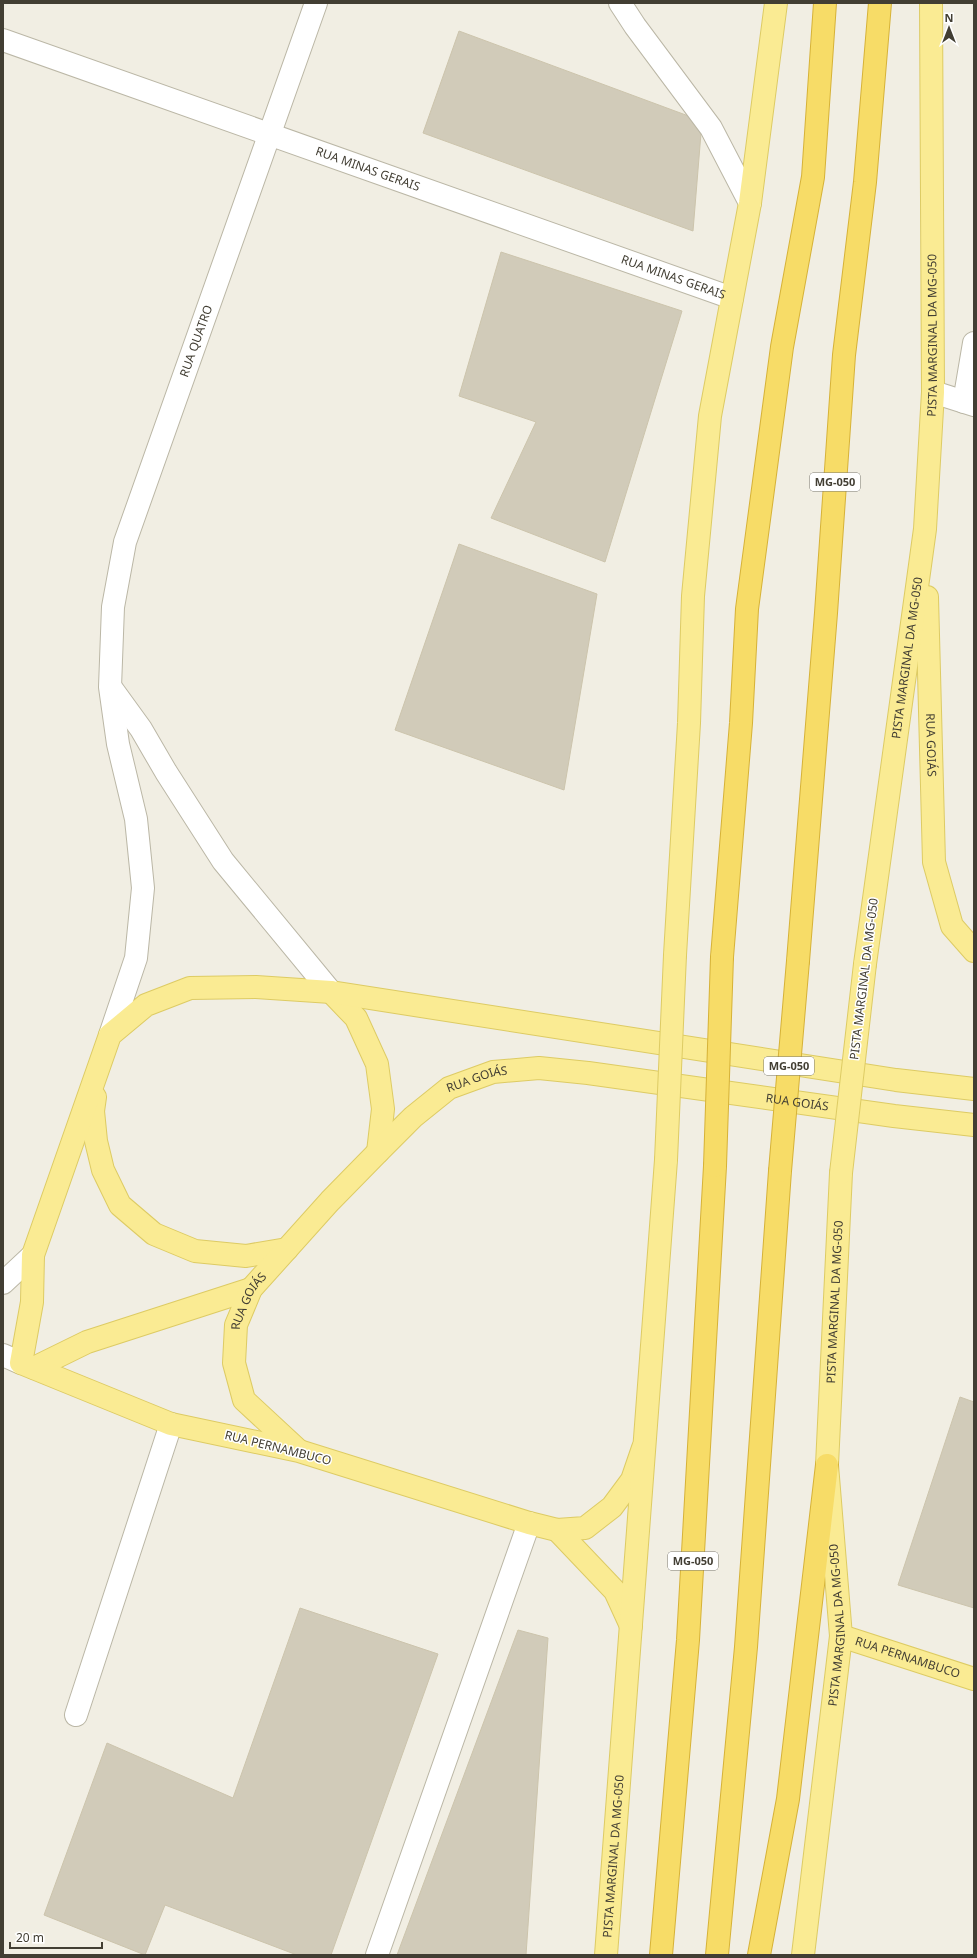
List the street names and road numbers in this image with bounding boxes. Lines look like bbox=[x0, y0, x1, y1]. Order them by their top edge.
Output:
street label: RUA MINAS GERAIS bbox=[313, 142, 423, 195]
street label: RUA MINAS GERAIS bbox=[619, 250, 728, 303]
street label: PISTA MARGINAL DA MG-050 bbox=[923, 254, 941, 417]
street label: RUA QUATRO bbox=[175, 303, 216, 379]
road number: MG-050 bbox=[810, 473, 860, 491]
street label: PISTA MARGINAL DA MG-050 bbox=[887, 576, 926, 740]
street label: RUA GOIÁS bbox=[922, 713, 941, 777]
street label: PISTA MARGINAL DA MG-050 bbox=[845, 897, 882, 1061]
road number: MG-050 bbox=[764, 1057, 814, 1075]
street label: RUA GOIÁS bbox=[444, 1062, 508, 1096]
street label: RUA GOIÁS bbox=[765, 1089, 830, 1115]
street label: PISTA MARGINAL DA MG-050 bbox=[822, 1220, 847, 1384]
street label: RUA GOIÁS bbox=[227, 1268, 270, 1330]
street label: RUA PERNAMBUCO bbox=[223, 1426, 333, 1469]
street label: PISTA MARGINAL DA MG-050 bbox=[824, 1543, 849, 1707]
road number: MG-050 bbox=[668, 1552, 718, 1570]
street label: RUA PERNAMBUCO bbox=[853, 1632, 962, 1682]
street label: PISTA MARGINAL DA MG-050 bbox=[598, 1774, 628, 1938]

